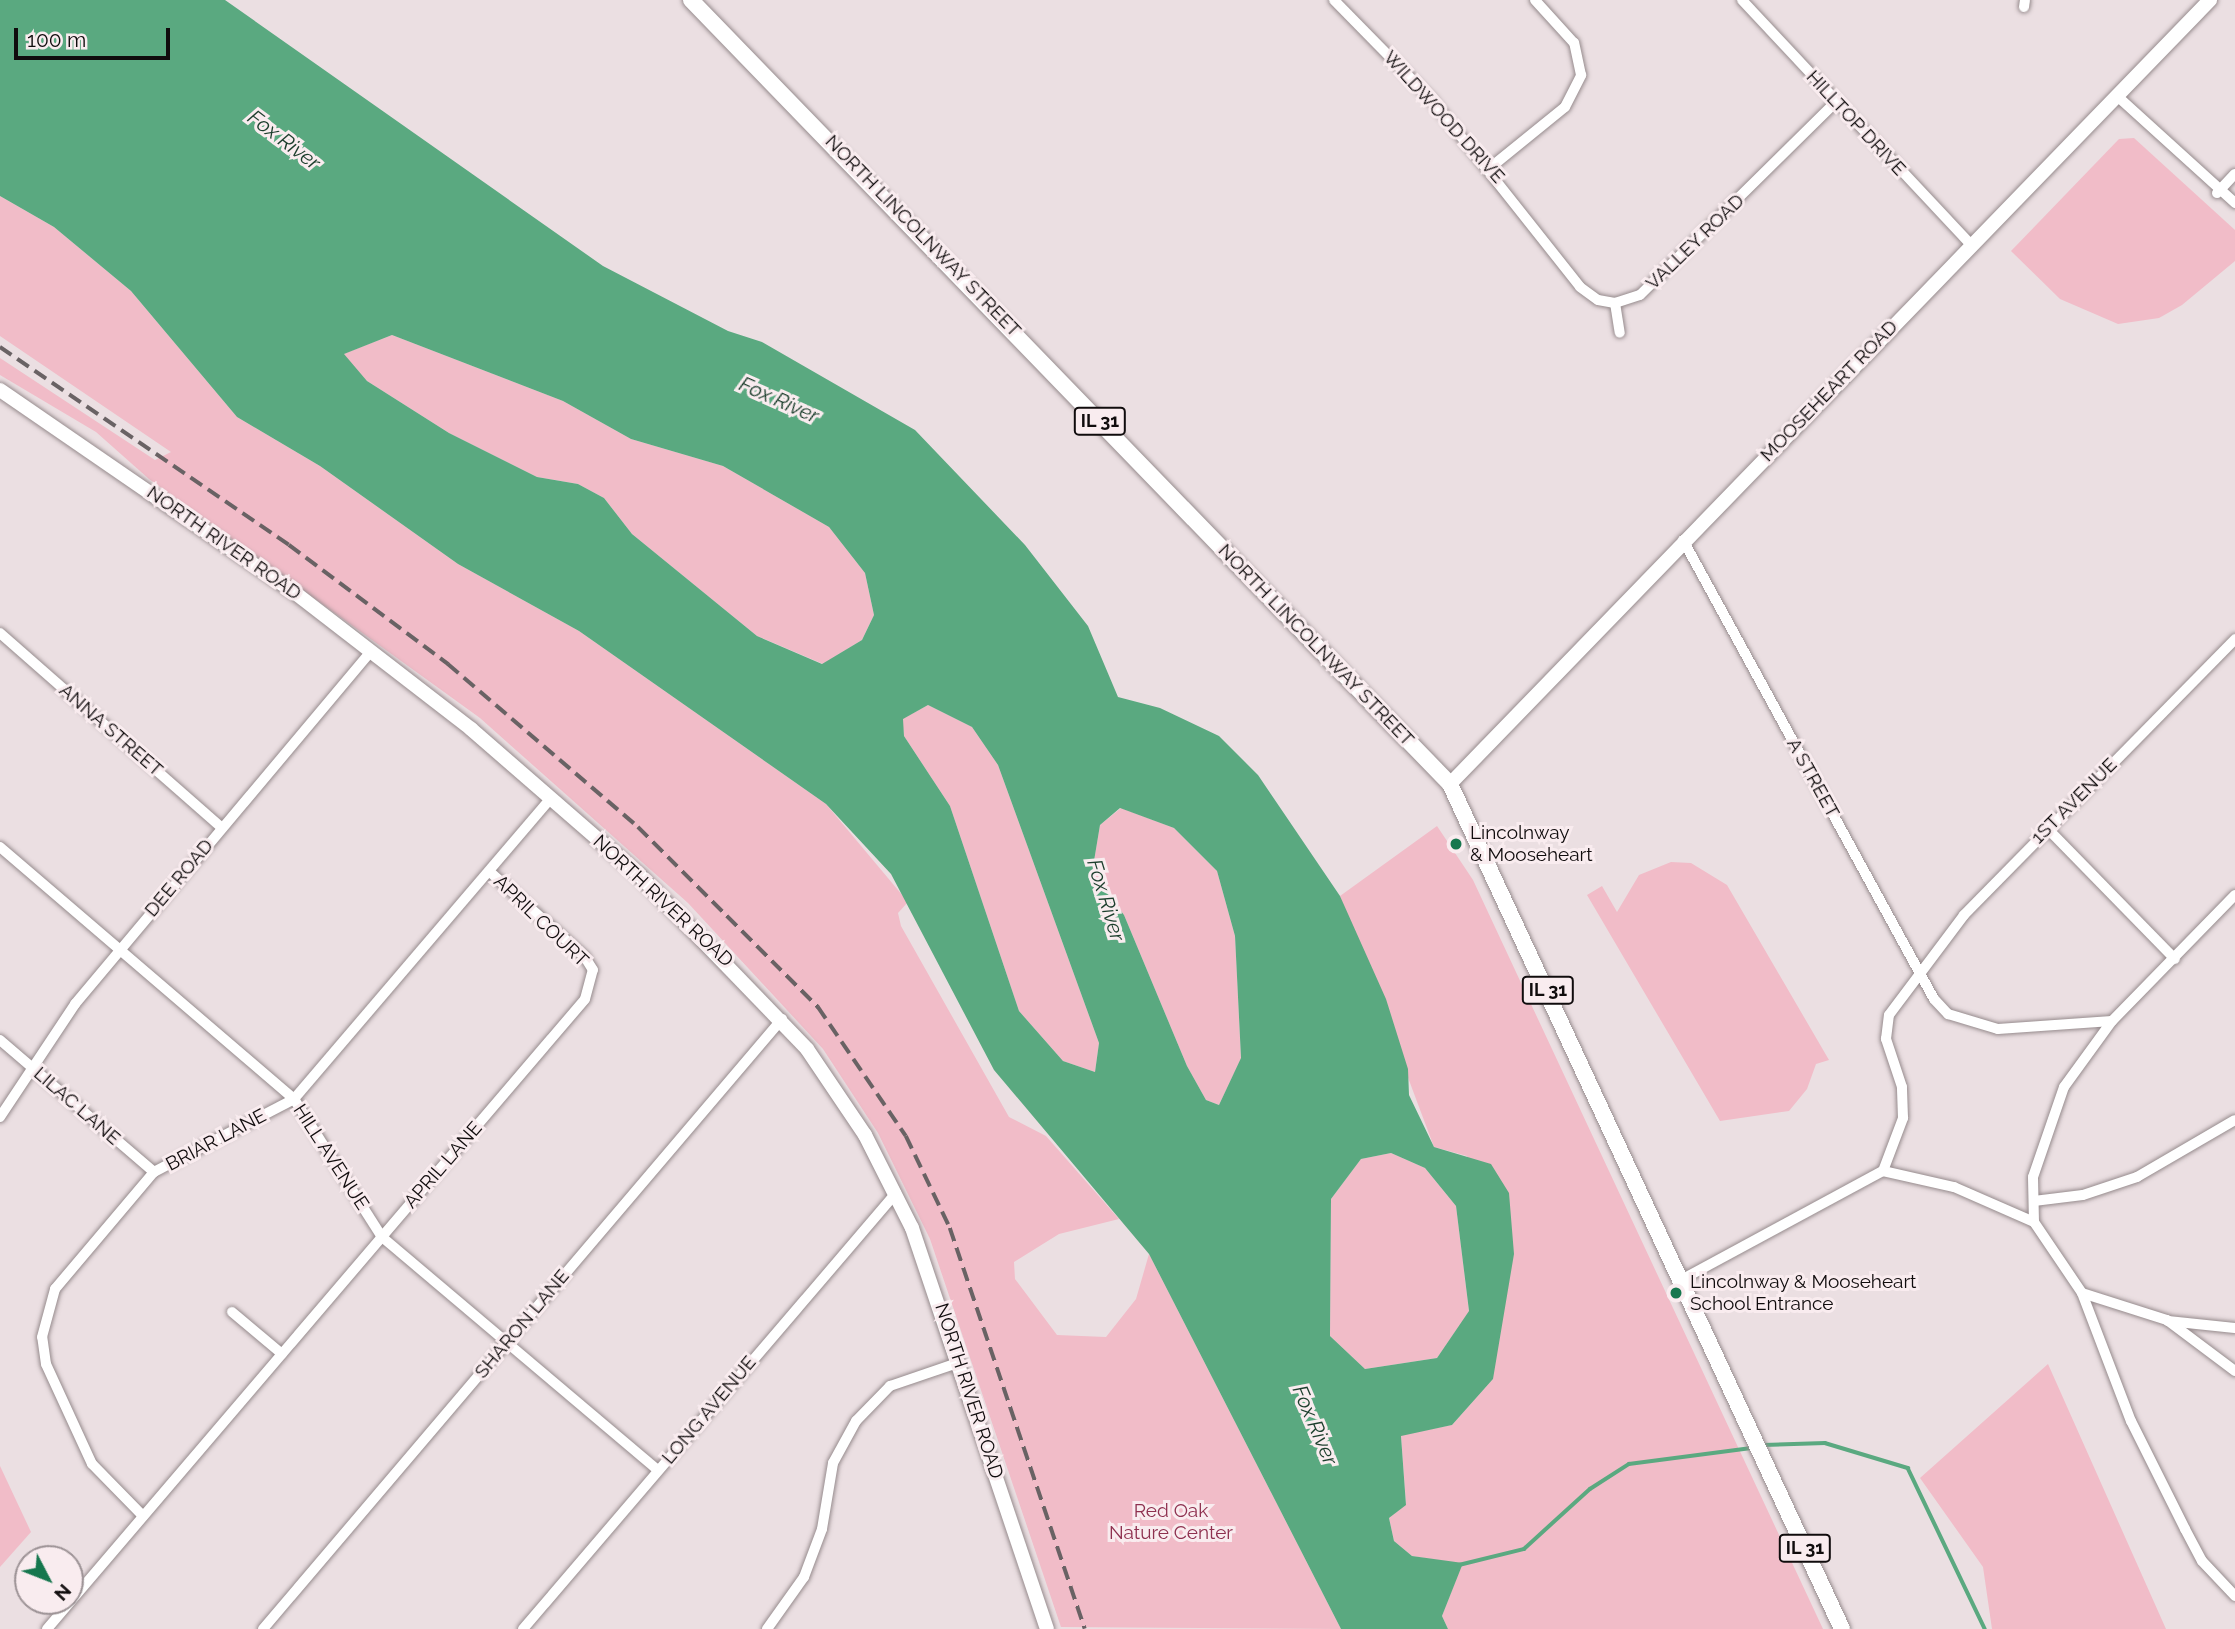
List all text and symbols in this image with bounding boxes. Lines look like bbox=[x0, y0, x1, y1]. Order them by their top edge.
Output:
scale bar bbox=[18, 14, 173, 58]
text: 100 m bbox=[27, 27, 86, 52]
street label: WILDWOOD DRIVE bbox=[1379, 46, 1509, 188]
street label: HILLTOP DRIVE bbox=[1801, 65, 1911, 181]
water label: Fox River bbox=[243, 105, 325, 175]
street label: NORTH LINCOLNWAY STREET bbox=[820, 130, 1026, 342]
street label: VALLEY ROAD bbox=[1641, 189, 1749, 295]
street label: MOOSEHEART ROAD bbox=[1755, 315, 1903, 467]
water label: Fox River bbox=[735, 371, 823, 429]
road number: IL 31 bbox=[1072, 407, 1128, 436]
street label: NORTH RIVER ROAD bbox=[142, 481, 306, 605]
street label: NORTH LINCOLNWAY STREET bbox=[1213, 539, 1419, 751]
street label: ANNA STREET bbox=[54, 679, 168, 781]
street label: A STREET bbox=[1782, 734, 1844, 822]
street label: 1ST AVENUE bbox=[2026, 753, 2122, 849]
place label: Lincolnway & Mooseheart bbox=[1470, 822, 1593, 866]
street label: NORTH RIVER ROAD bbox=[588, 830, 738, 972]
street label: DEE ROAD bbox=[140, 835, 218, 921]
marker: Lincolnway & Mooseheart bbox=[1448, 836, 1464, 852]
water label: Fox River bbox=[1082, 856, 1130, 944]
street label: APRIL COURT bbox=[489, 870, 593, 972]
road number: IL 31 bbox=[1520, 975, 1576, 1004]
street label: LILAC LANE bbox=[29, 1062, 125, 1150]
street label: HILL AVENUE bbox=[288, 1099, 374, 1215]
street label: BRIAR LANE bbox=[162, 1104, 270, 1176]
street label: APRIL LANE bbox=[399, 1117, 487, 1213]
street label: SHARON LANE bbox=[470, 1265, 574, 1383]
place label: Lincolnway & Mooseheart School Entrance bbox=[1690, 1271, 1917, 1315]
marker: Lincolnway & Mooseheart School Entrance bbox=[1668, 1285, 1684, 1301]
street label: NORTH RIVER ROAD bbox=[930, 1300, 1008, 1482]
street label: LONG AVENUE bbox=[657, 1351, 761, 1469]
water label: Fox River bbox=[1287, 1381, 1343, 1469]
park label: Red Oak Nature Center bbox=[1109, 1500, 1233, 1544]
road number: IL 31 bbox=[1777, 1534, 1833, 1562]
north arrow bbox=[14, 1545, 84, 1615]
text: N bbox=[50, 1580, 76, 1605]

